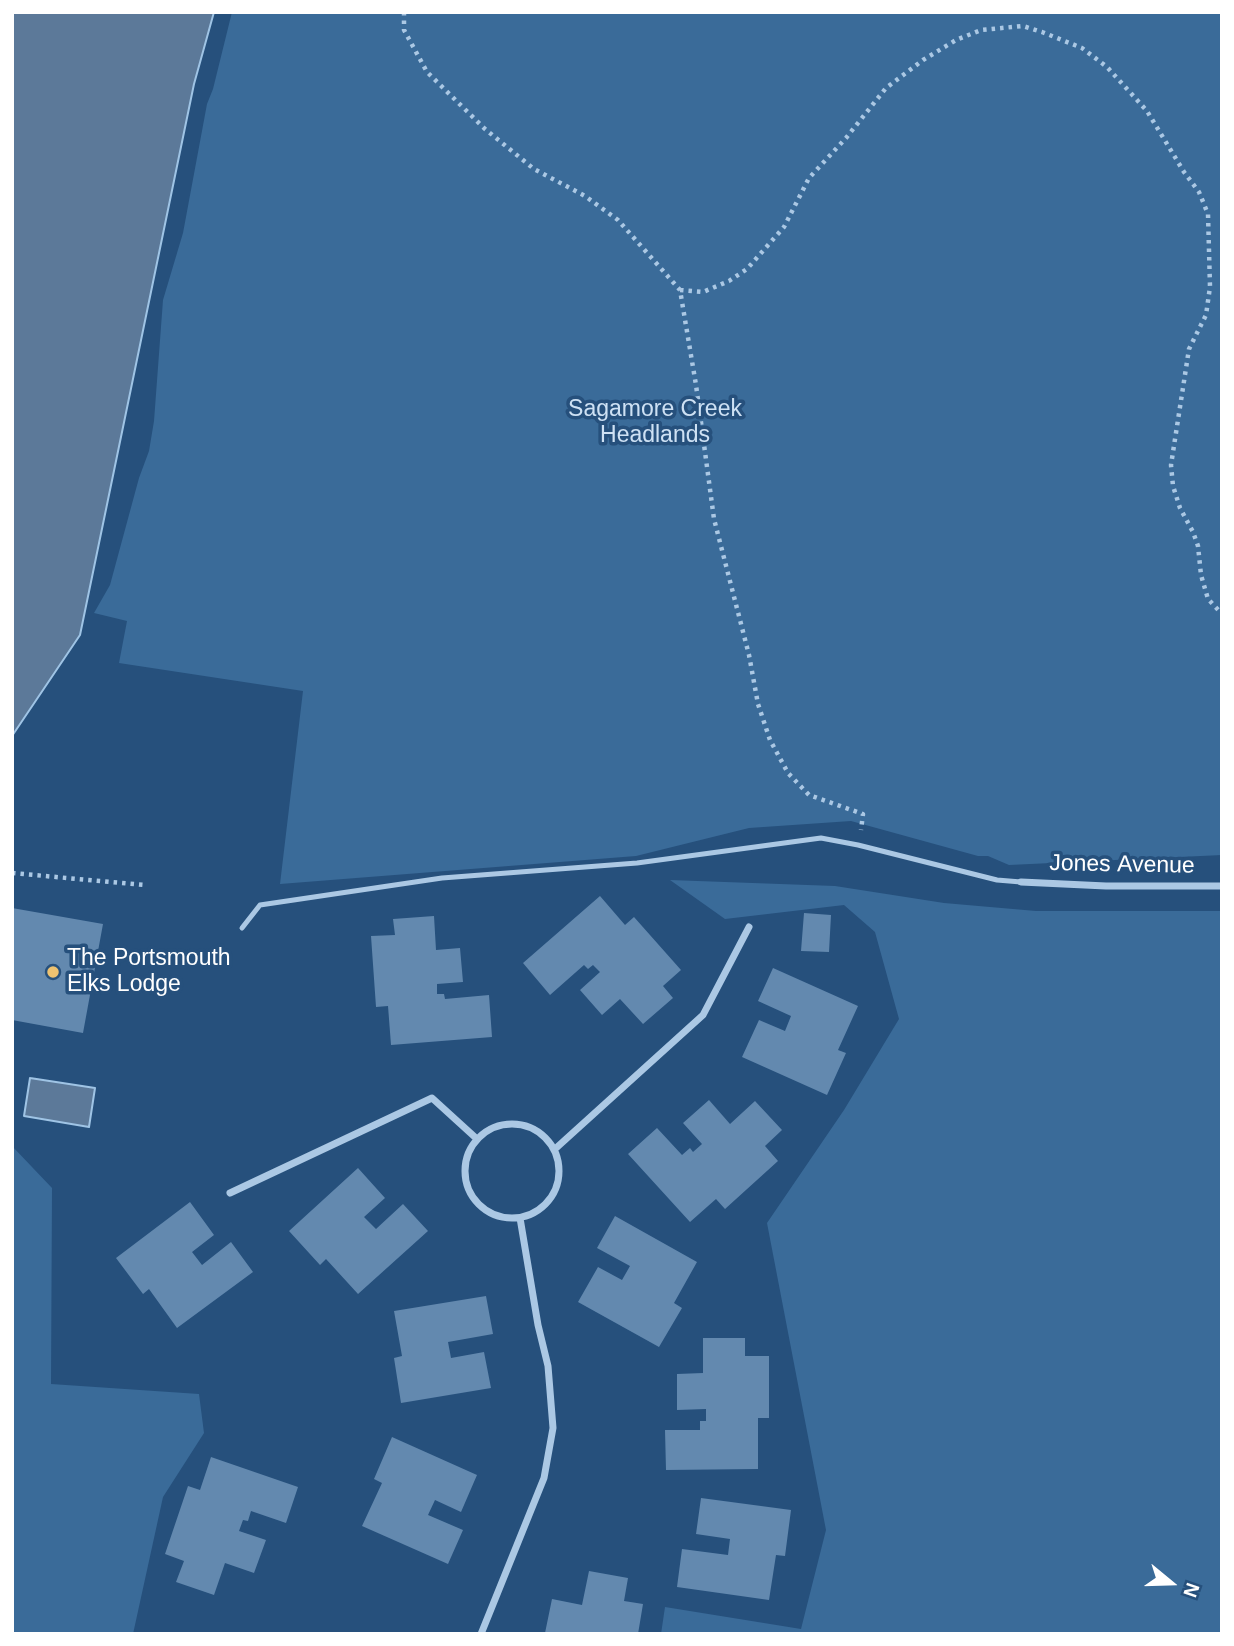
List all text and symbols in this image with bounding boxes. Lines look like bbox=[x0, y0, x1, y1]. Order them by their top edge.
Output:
park label: Sagamore Creek Headlands bbox=[568, 396, 742, 450]
street label: Jones Avenue bbox=[1049, 850, 1195, 880]
place label: The Portsmouth Elks Lodge bbox=[67, 945, 231, 999]
marker: The Portsmouth Elks Lodge bbox=[45, 964, 61, 980]
north arrow bbox=[1136, 1548, 1206, 1618]
text: N bbox=[1179, 1580, 1203, 1600]

